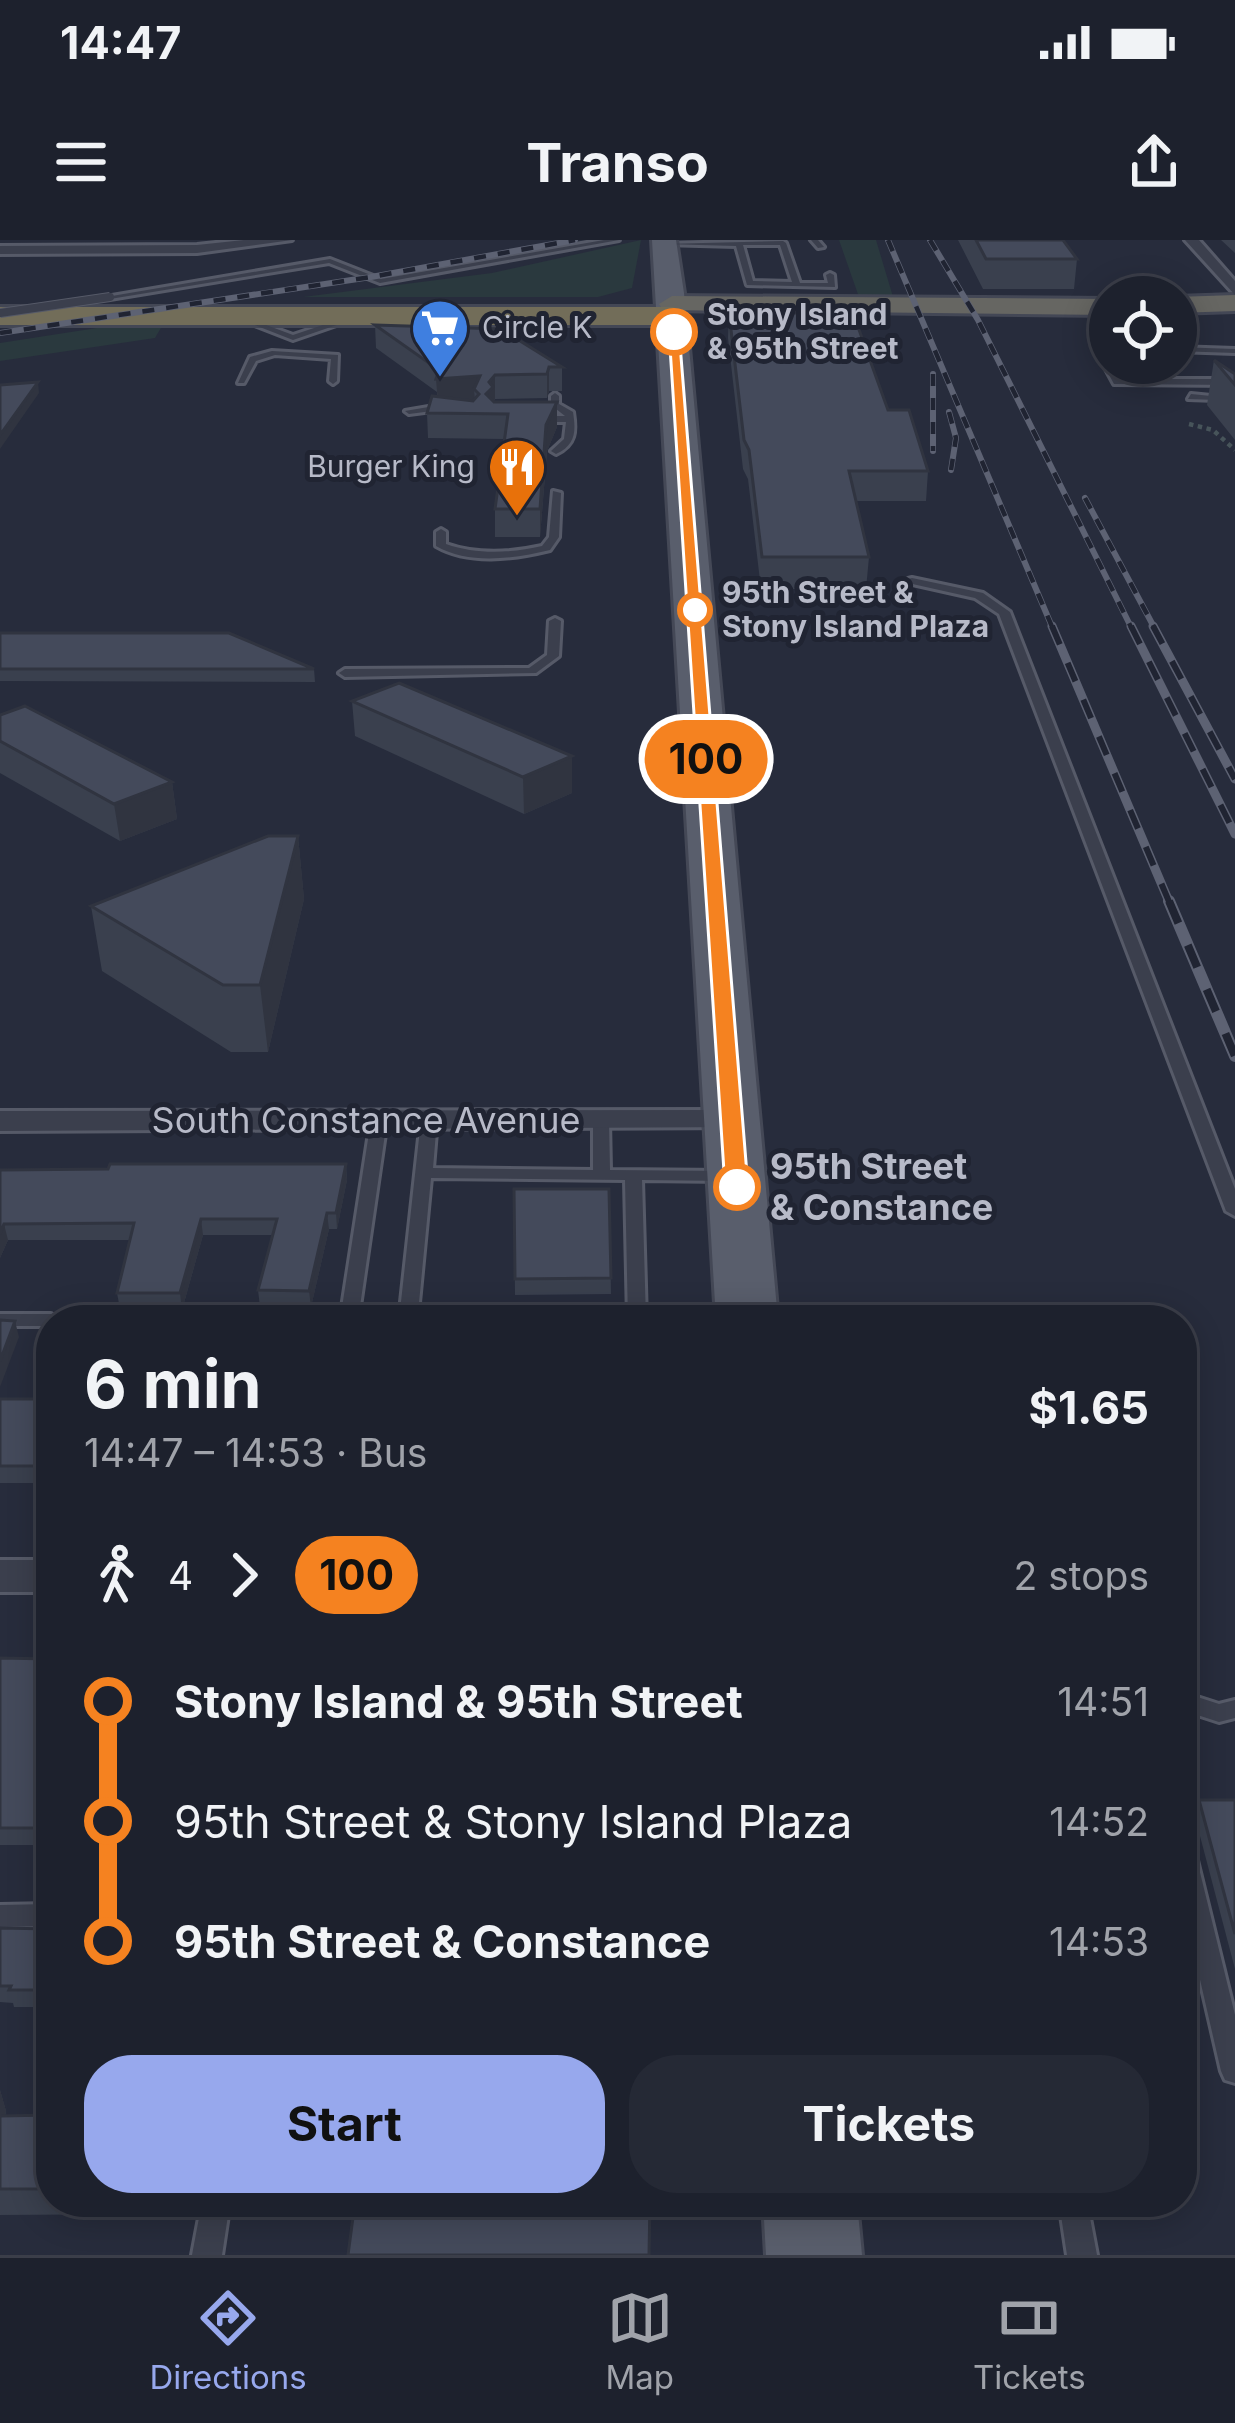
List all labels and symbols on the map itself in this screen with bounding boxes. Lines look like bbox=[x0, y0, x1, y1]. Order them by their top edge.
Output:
place label: Stony Island & 95th Street bbox=[707, 296, 899, 366]
supermarket icon: Circle K bbox=[409, 297, 471, 379]
place label: Circle K bbox=[482, 309, 592, 345]
marker: Stony Island & 95th Street bbox=[652, 310, 696, 354]
restaurant icon: Burger King bbox=[486, 436, 548, 518]
place label: Burger King bbox=[307, 448, 475, 484]
place label: 95th Street & Stony Island Plaza bbox=[722, 574, 989, 644]
marker: 95th Street & Stony Island Plaza bbox=[679, 594, 711, 626]
line badge: 100 bbox=[637, 720, 775, 798]
street label: South Constance Avenue bbox=[152, 1098, 580, 1142]
place label: 95th Street & Constance bbox=[770, 1144, 993, 1229]
marker: 95th Street & Constance bbox=[715, 1165, 759, 1209]

